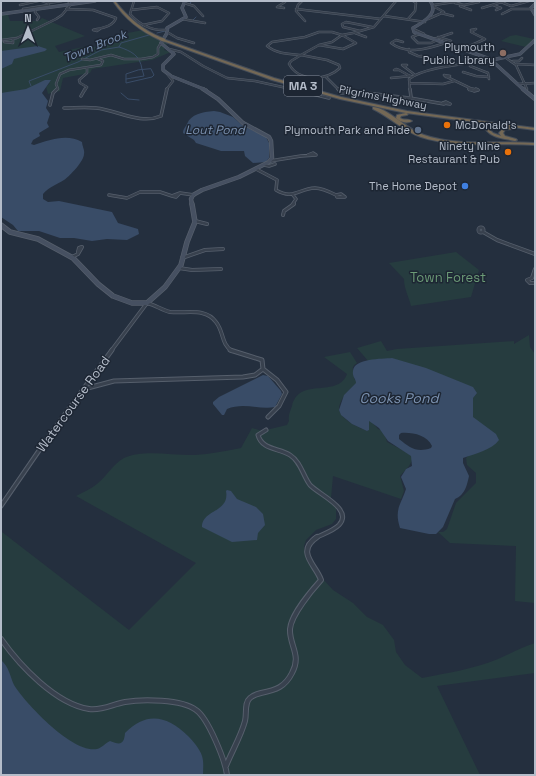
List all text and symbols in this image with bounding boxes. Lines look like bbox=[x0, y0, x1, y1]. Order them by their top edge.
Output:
north arrow bbox=[8, 8, 48, 48]
text: N bbox=[24, 11, 32, 25]
water label: Town Brook bbox=[61, 26, 130, 66]
place label: Plymouth Public Library bbox=[423, 40, 495, 67]
marker: Plymouth Public Library bbox=[498, 48, 508, 58]
road number: MA 3 bbox=[284, 76, 322, 96]
street label: Pilgrims Highway bbox=[338, 82, 428, 112]
place label: McDonald's bbox=[455, 118, 517, 132]
marker: McDonald's bbox=[442, 120, 452, 130]
water label: Lout Pond bbox=[185, 122, 246, 138]
place label: Plymouth Park and Ride bbox=[284, 123, 410, 137]
marker: Plymouth Park and Ride bbox=[413, 125, 423, 135]
place label: Ninety Nine Restaurant & Pub bbox=[408, 139, 500, 166]
marker: Ninety Nine Restaurant & Pub bbox=[503, 147, 513, 157]
place label: The Home Depot bbox=[369, 179, 457, 193]
marker: The Home Depot bbox=[460, 181, 470, 191]
park label: Town Forest bbox=[410, 269, 486, 286]
street label: Watercourse Road bbox=[32, 353, 114, 455]
water label: Cooks Pond bbox=[359, 389, 441, 407]

